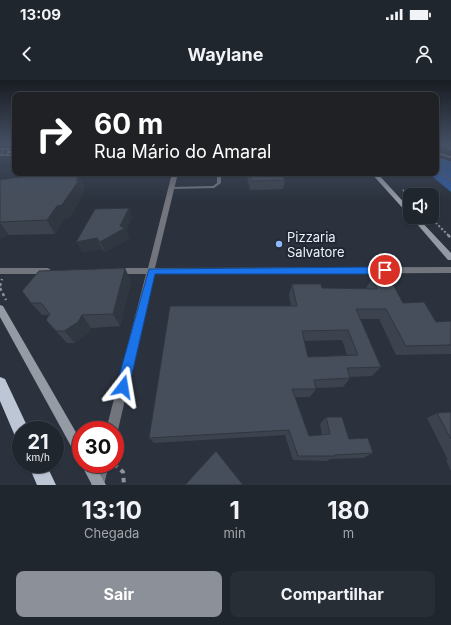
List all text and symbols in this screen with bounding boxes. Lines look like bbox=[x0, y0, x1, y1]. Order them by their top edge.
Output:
text: 13:09 bbox=[20, 5, 61, 24]
icon: back bbox=[16, 43, 38, 65]
icon: person bbox=[413, 43, 435, 65]
text: Waylane bbox=[188, 44, 263, 65]
text: 60 m bbox=[94, 107, 163, 141]
icon: right bbox=[28, 108, 80, 160]
text: Rua Mário do Amaral bbox=[94, 141, 271, 162]
map controls bbox=[403, 188, 439, 224]
button: sound bbox=[403, 188, 439, 224]
place label: Pizzaria Salvatore bbox=[287, 229, 345, 260]
marker: Pizzaria Salvatore bbox=[274, 239, 284, 249]
pin bbox=[368, 253, 402, 287]
icon: arrive bbox=[374, 259, 396, 281]
position arrow bbox=[102, 366, 144, 408]
speed limit sign: 30 bbox=[72, 421, 124, 473]
text: 21 bbox=[27, 430, 49, 454]
text: km/h bbox=[26, 451, 50, 463]
text: 13:10 bbox=[82, 496, 142, 525]
text: 1 bbox=[229, 496, 240, 525]
text: 180 bbox=[327, 496, 369, 525]
text: Chegada bbox=[84, 525, 139, 541]
text: min bbox=[223, 525, 246, 541]
text: m bbox=[343, 525, 354, 541]
button: Sair bbox=[16, 571, 222, 617]
button: Compartilhar bbox=[230, 571, 435, 617]

